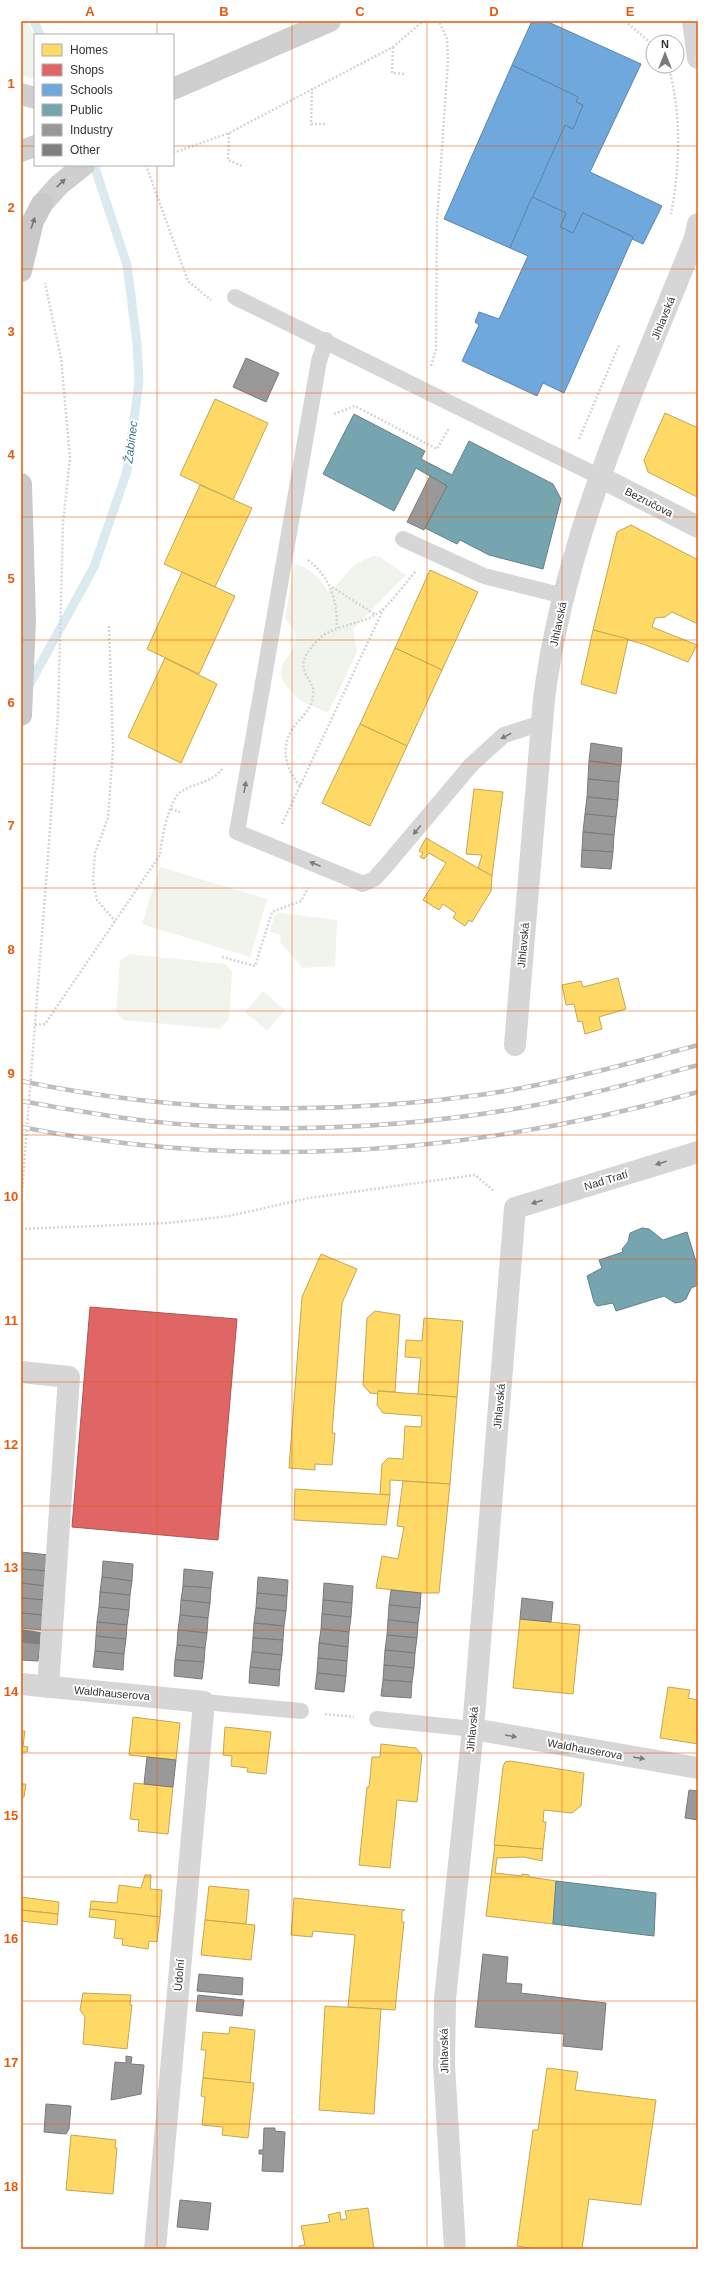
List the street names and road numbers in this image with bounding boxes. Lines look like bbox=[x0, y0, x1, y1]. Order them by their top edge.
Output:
street label: Jihlavská bbox=[649, 294, 677, 341]
street label: Bezručova bbox=[623, 485, 676, 520]
street label: Jihlavská bbox=[547, 600, 569, 647]
street label: Jihlavská bbox=[515, 921, 531, 968]
street label: Nad Tratí bbox=[583, 1168, 629, 1192]
street label: Jihlavská bbox=[491, 1382, 507, 1429]
street label: Waldhauserova bbox=[74, 1684, 151, 1702]
street label: Jihlavská bbox=[464, 1705, 480, 1752]
street label: Waldhauserova bbox=[547, 1736, 624, 1762]
street label: Údolní bbox=[172, 1959, 186, 1991]
street label: Jihlavská bbox=[438, 2027, 450, 2074]

